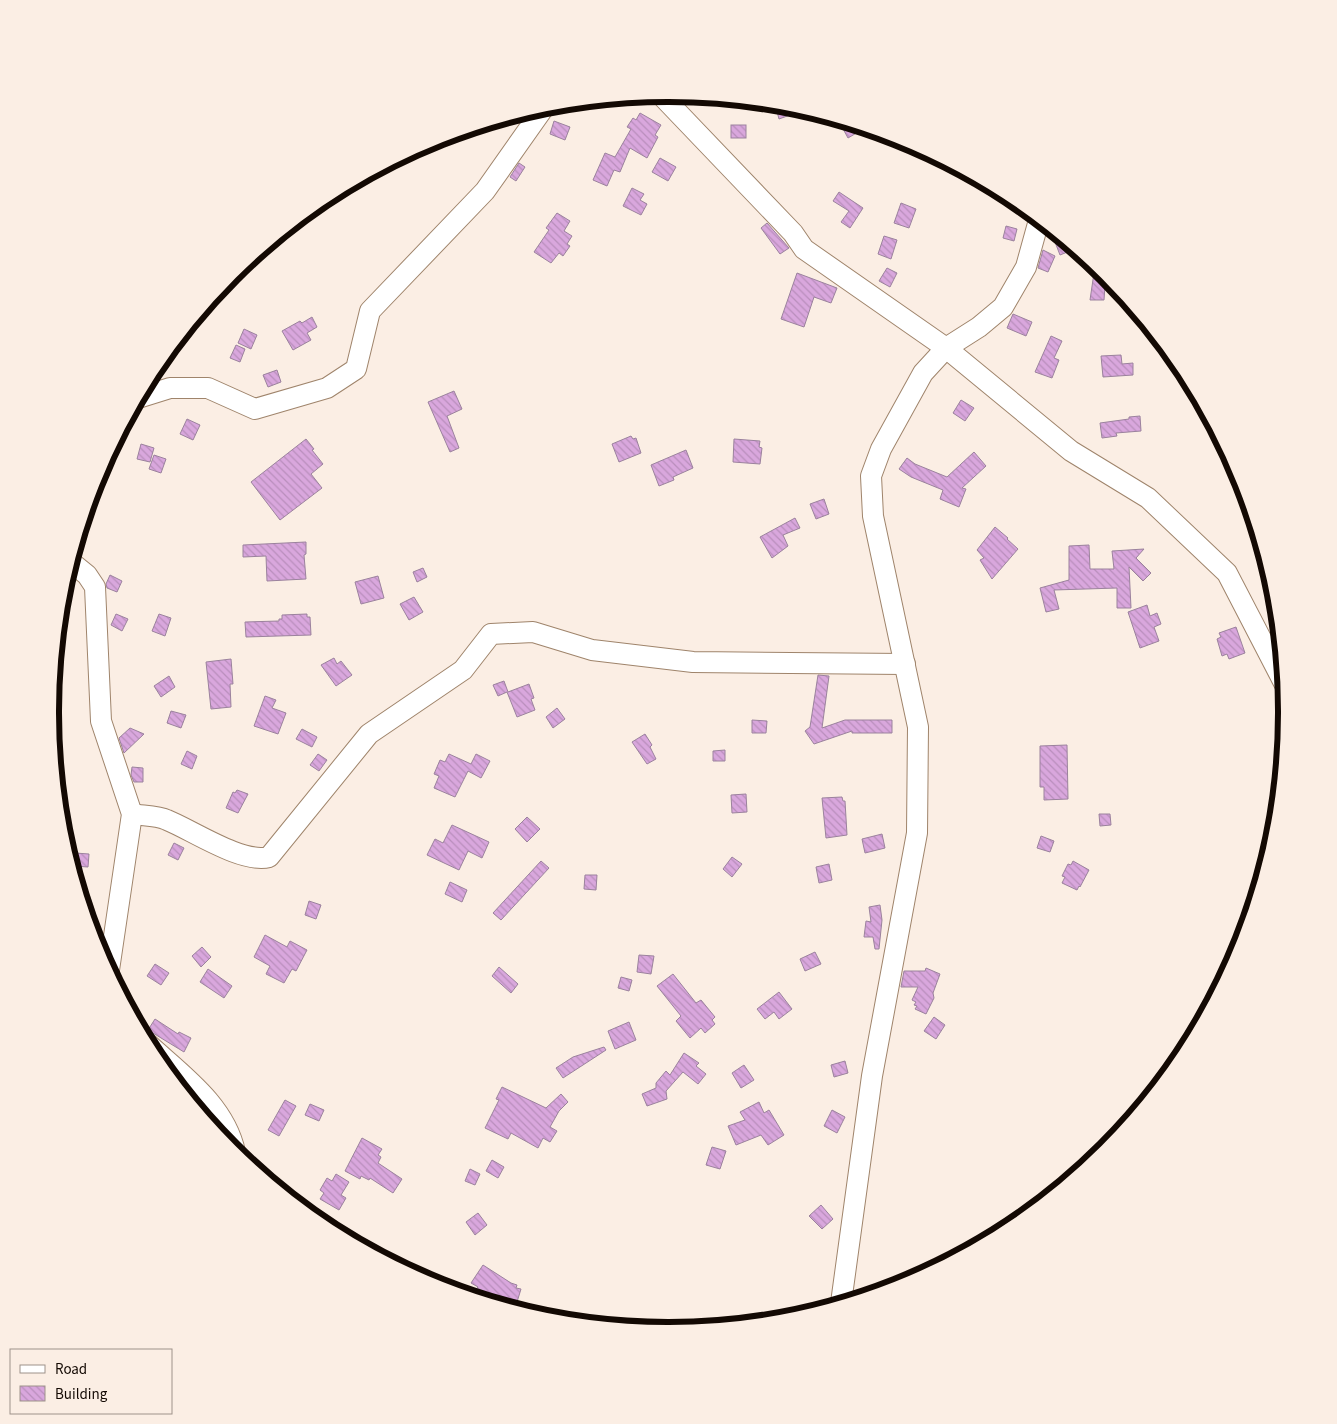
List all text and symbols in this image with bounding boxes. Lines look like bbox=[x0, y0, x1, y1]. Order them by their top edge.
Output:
legend bbox=[10, 1349, 172, 1414]
text: Road bbox=[55, 1359, 87, 1380]
text: Building bbox=[55, 1384, 108, 1405]

